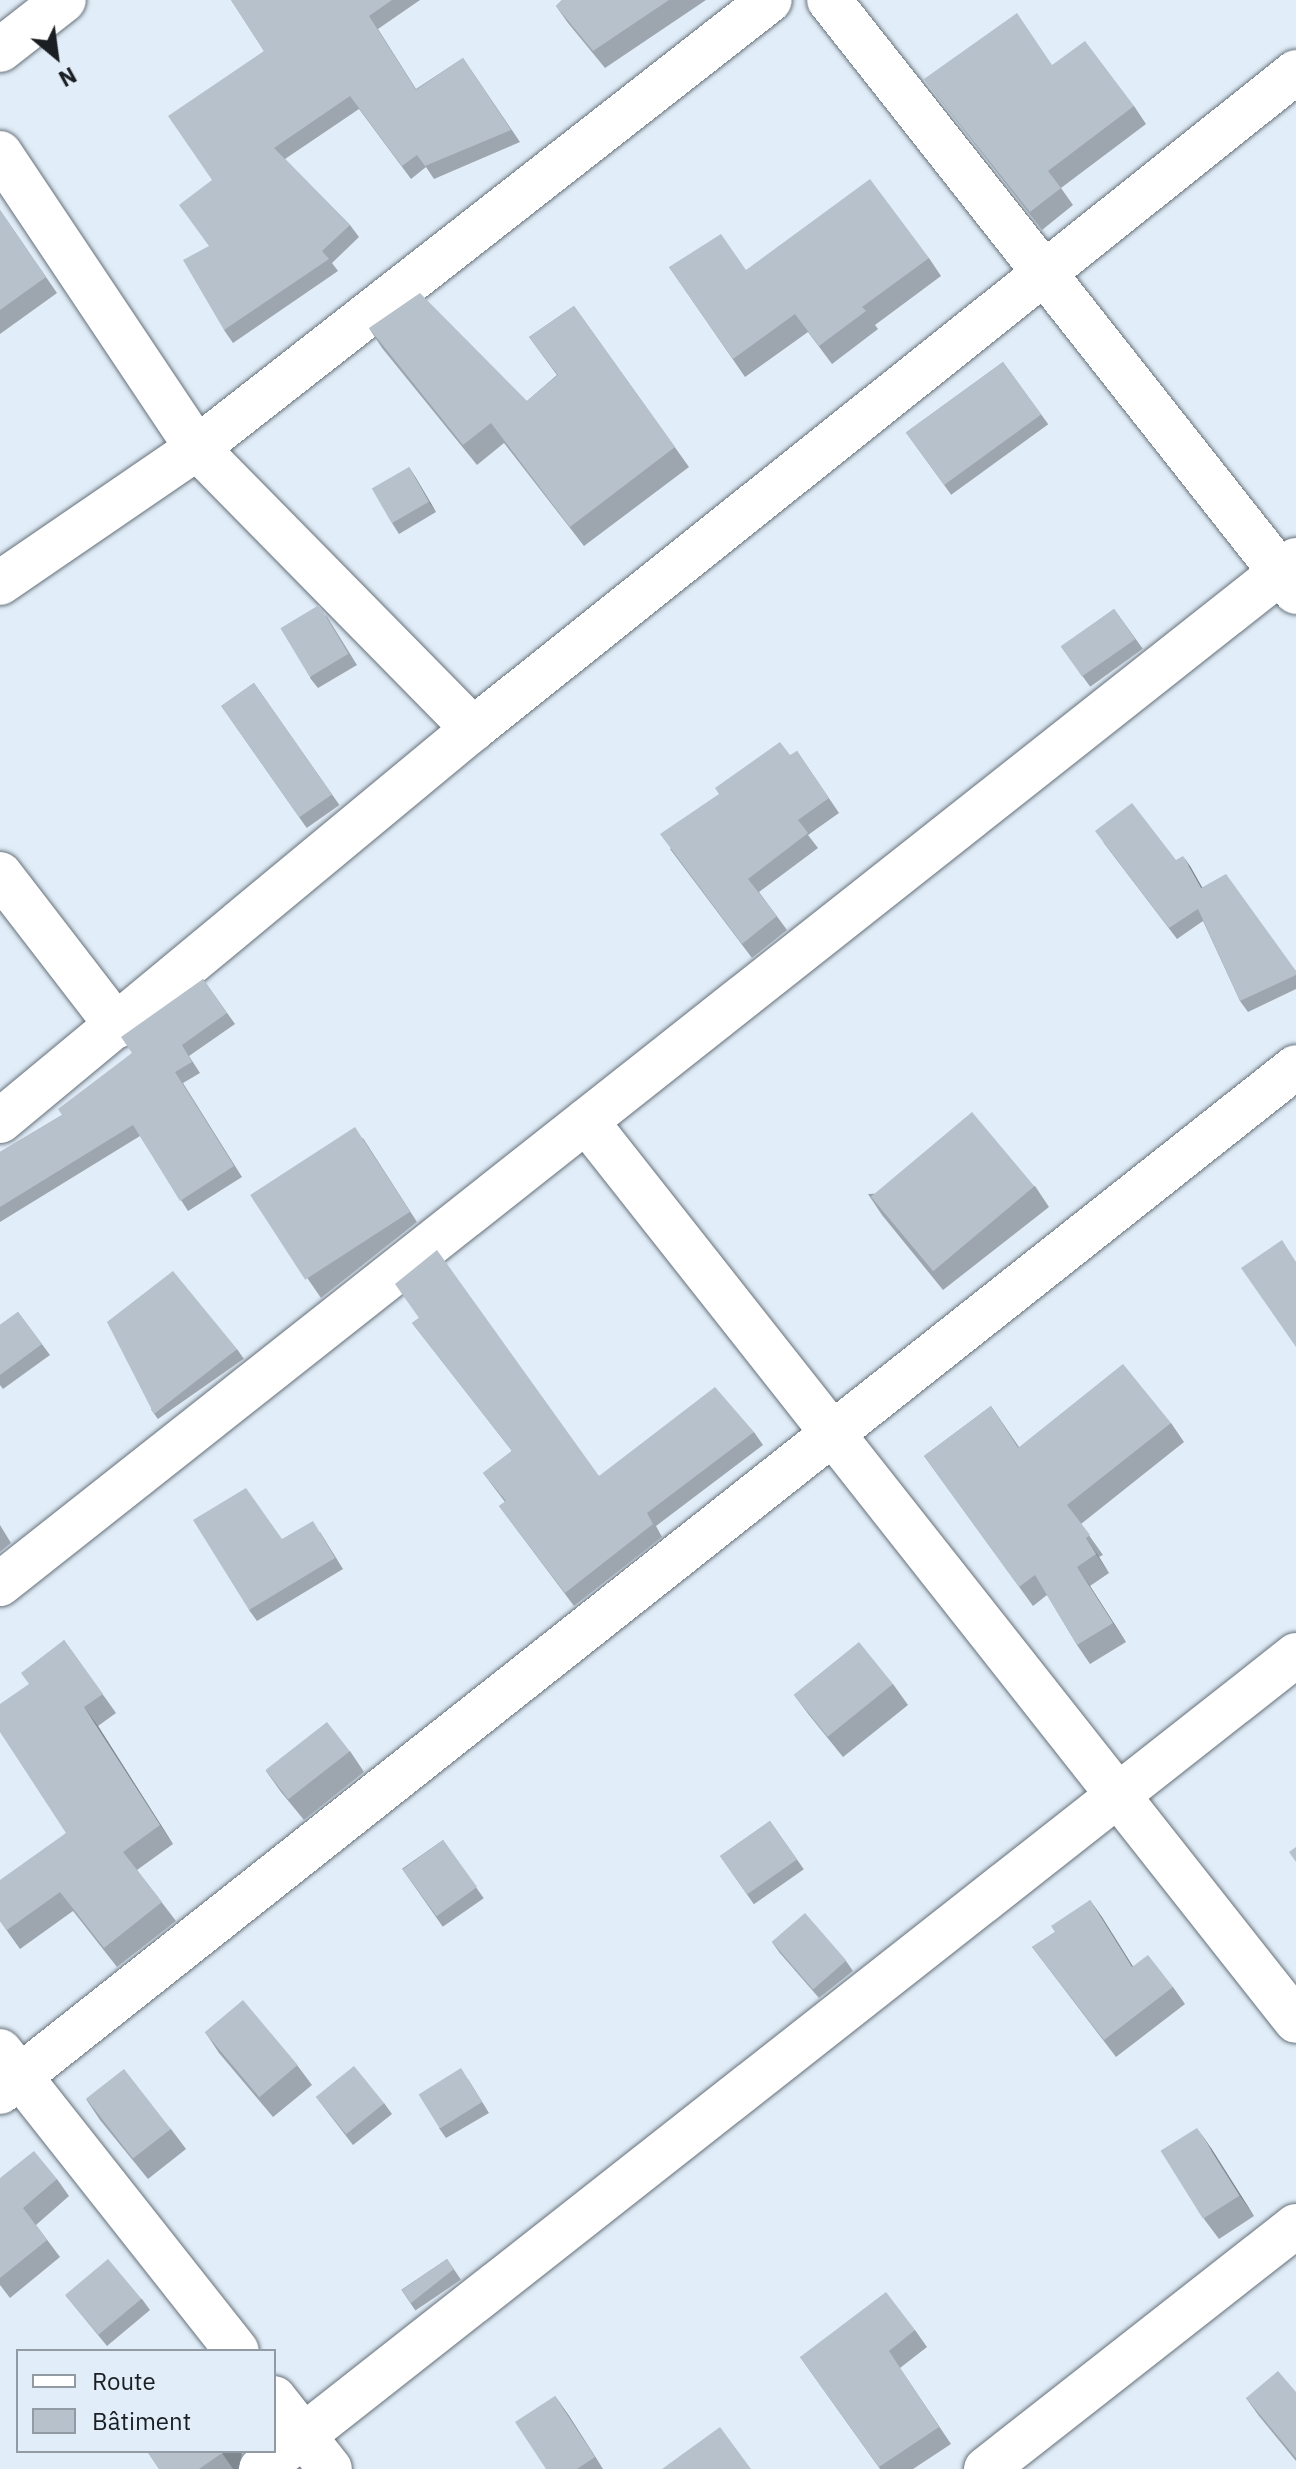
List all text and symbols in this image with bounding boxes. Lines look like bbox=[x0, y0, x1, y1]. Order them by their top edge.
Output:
north arrow bbox=[16, 16, 96, 96]
text: N bbox=[54, 61, 82, 94]
legend bbox=[16, 2349, 276, 2453]
text: Route bbox=[92, 2365, 156, 2397]
text: Bâtiment bbox=[92, 2405, 191, 2437]

